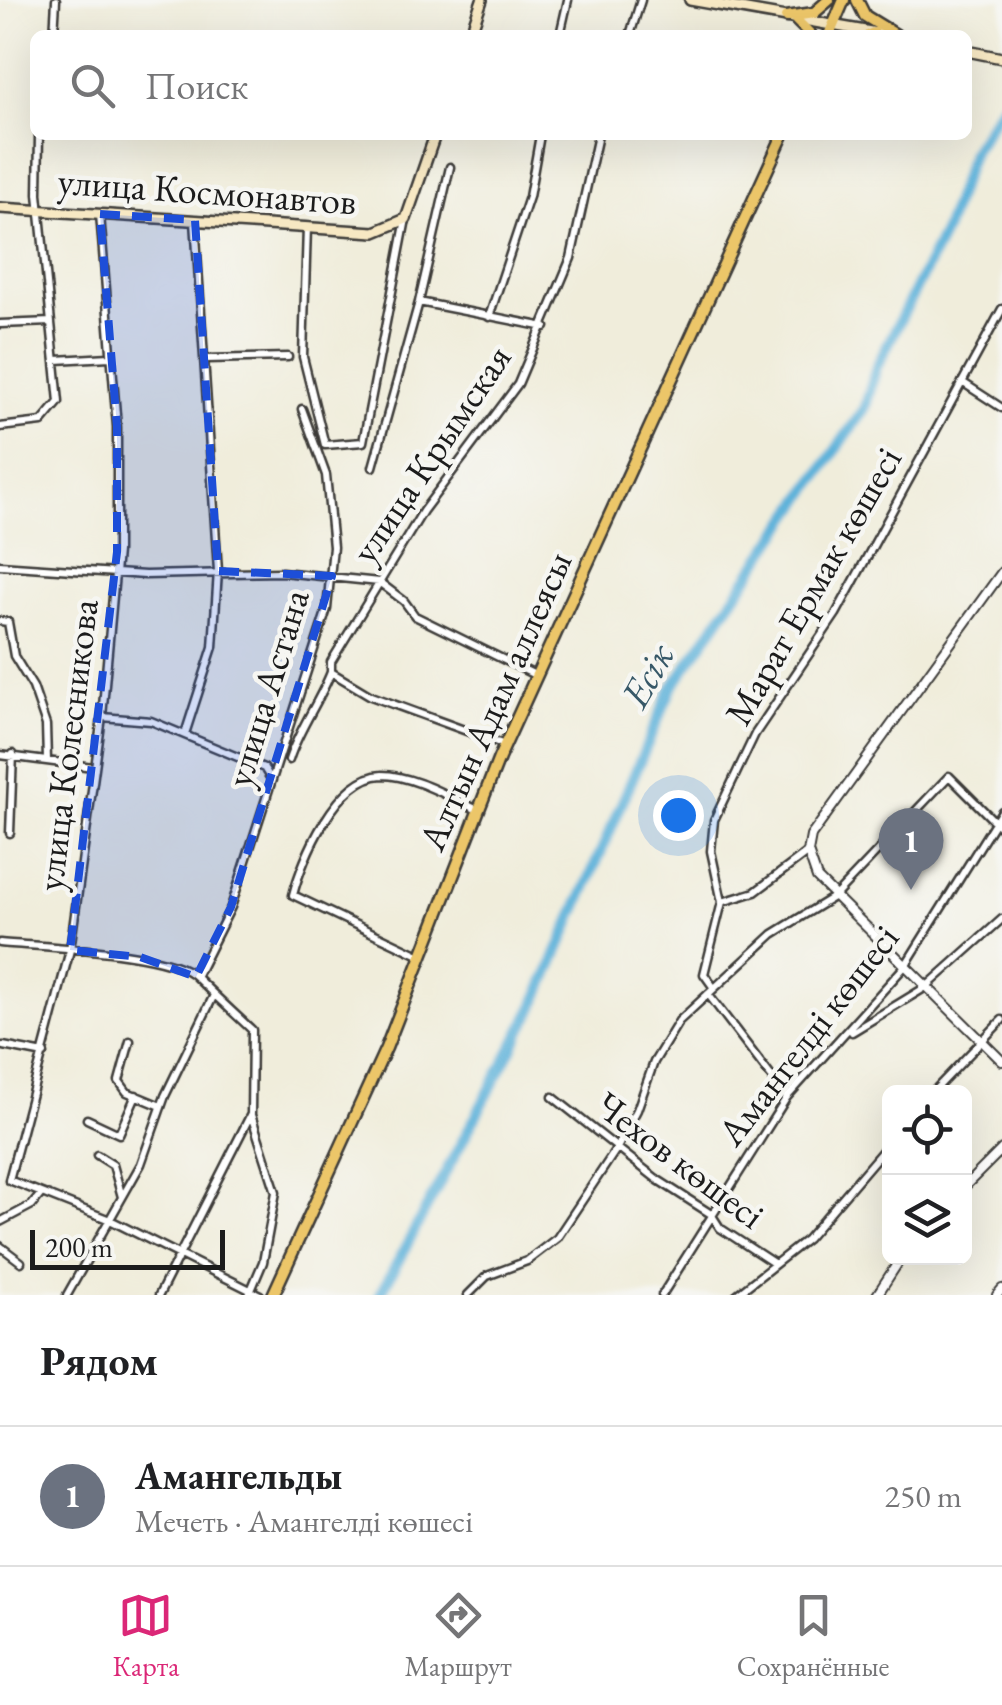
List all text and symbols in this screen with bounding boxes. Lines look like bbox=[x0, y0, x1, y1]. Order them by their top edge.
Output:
search box bbox=[30, 30, 972, 140]
icon: search bbox=[65, 58, 120, 113]
text: Поиск bbox=[145, 61, 248, 110]
street label: улица Космонавтов bbox=[56, 156, 358, 225]
street label: улица Крымская bbox=[340, 335, 522, 572]
street label: Марат Ермак көшесі bbox=[713, 438, 912, 734]
street label: Алтын Адам аллеясы bbox=[406, 544, 583, 859]
street label: улица Астана bbox=[213, 582, 320, 792]
street label: улица Колесникова bbox=[24, 595, 109, 894]
water label: Есік bbox=[607, 633, 686, 718]
your location bbox=[653, 790, 704, 841]
pin: 1 bbox=[878, 808, 944, 890]
street label: Амангелді көшесі bbox=[705, 914, 909, 1156]
street label: Чехов көшесі bbox=[586, 1080, 775, 1239]
map controls bbox=[882, 1085, 972, 1265]
button: locate bbox=[882, 1085, 972, 1175]
button: layers bbox=[882, 1175, 972, 1265]
scale bar bbox=[30, 1225, 225, 1270]
text: 200 m bbox=[45, 1229, 113, 1265]
text: Рядом bbox=[40, 1333, 158, 1388]
text: Амангельды bbox=[135, 1451, 342, 1500]
text: 1 bbox=[64, 1475, 81, 1517]
text: 250 m bbox=[885, 1475, 962, 1517]
text: Мечеть · Амангелді көшесі bbox=[135, 1500, 473, 1542]
tab: Карта bbox=[113, 1588, 179, 1684]
tab: Маршрут bbox=[404, 1588, 512, 1684]
tab: Сохранённые bbox=[737, 1588, 889, 1684]

